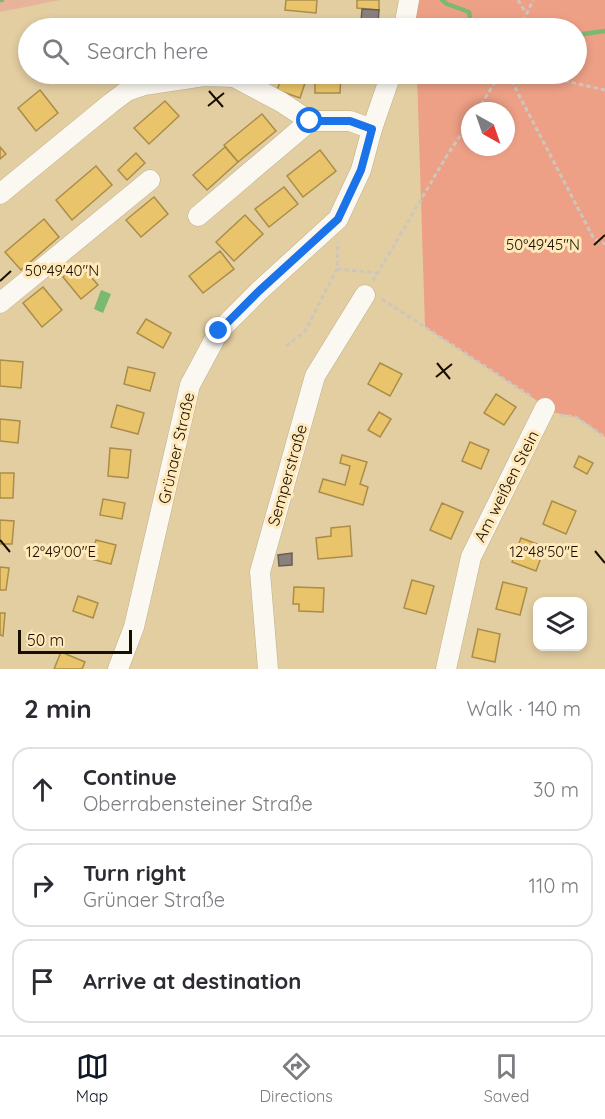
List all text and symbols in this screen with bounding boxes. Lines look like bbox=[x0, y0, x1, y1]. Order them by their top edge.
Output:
search box bbox=[18, 18, 587, 84]
icon: search bbox=[39, 35, 72, 68]
text: Search here bbox=[87, 37, 208, 65]
north arrow bbox=[461, 102, 515, 156]
route start bbox=[296, 107, 322, 133]
text: 50°49'45"N bbox=[506, 235, 580, 254]
text: 50°49'40"N bbox=[25, 261, 99, 280]
route end bbox=[205, 317, 231, 343]
street label: Grünaer Straße bbox=[153, 390, 199, 506]
street label: Semperstraße bbox=[263, 422, 311, 528]
street label: Am weißen Stein bbox=[469, 427, 543, 545]
text: 12°49'00"E bbox=[26, 542, 96, 561]
text: 12°48'50"E bbox=[509, 542, 579, 561]
map controls bbox=[533, 597, 587, 651]
button: layers bbox=[533, 597, 587, 651]
scale bar bbox=[18, 627, 132, 654]
text: 50 m bbox=[27, 630, 64, 650]
text: 2 min bbox=[24, 692, 92, 725]
text: Walk · 140 m bbox=[466, 696, 581, 721]
text: Continue bbox=[83, 763, 177, 791]
icon: ahead bbox=[26, 773, 59, 806]
text: 30 m bbox=[533, 777, 579, 802]
text: Oberrabensteiner Straße bbox=[83, 791, 313, 816]
text: Turn right bbox=[83, 859, 187, 887]
icon: right bbox=[26, 869, 59, 902]
text: 110 m bbox=[529, 873, 579, 898]
text: Grünaer Straße bbox=[83, 887, 225, 912]
icon: arrive bbox=[26, 965, 59, 998]
text: Arrive at destination bbox=[83, 967, 301, 995]
tab: Map bbox=[76, 1050, 109, 1106]
tab: Directions bbox=[260, 1050, 333, 1106]
tab: Saved bbox=[484, 1050, 529, 1106]

